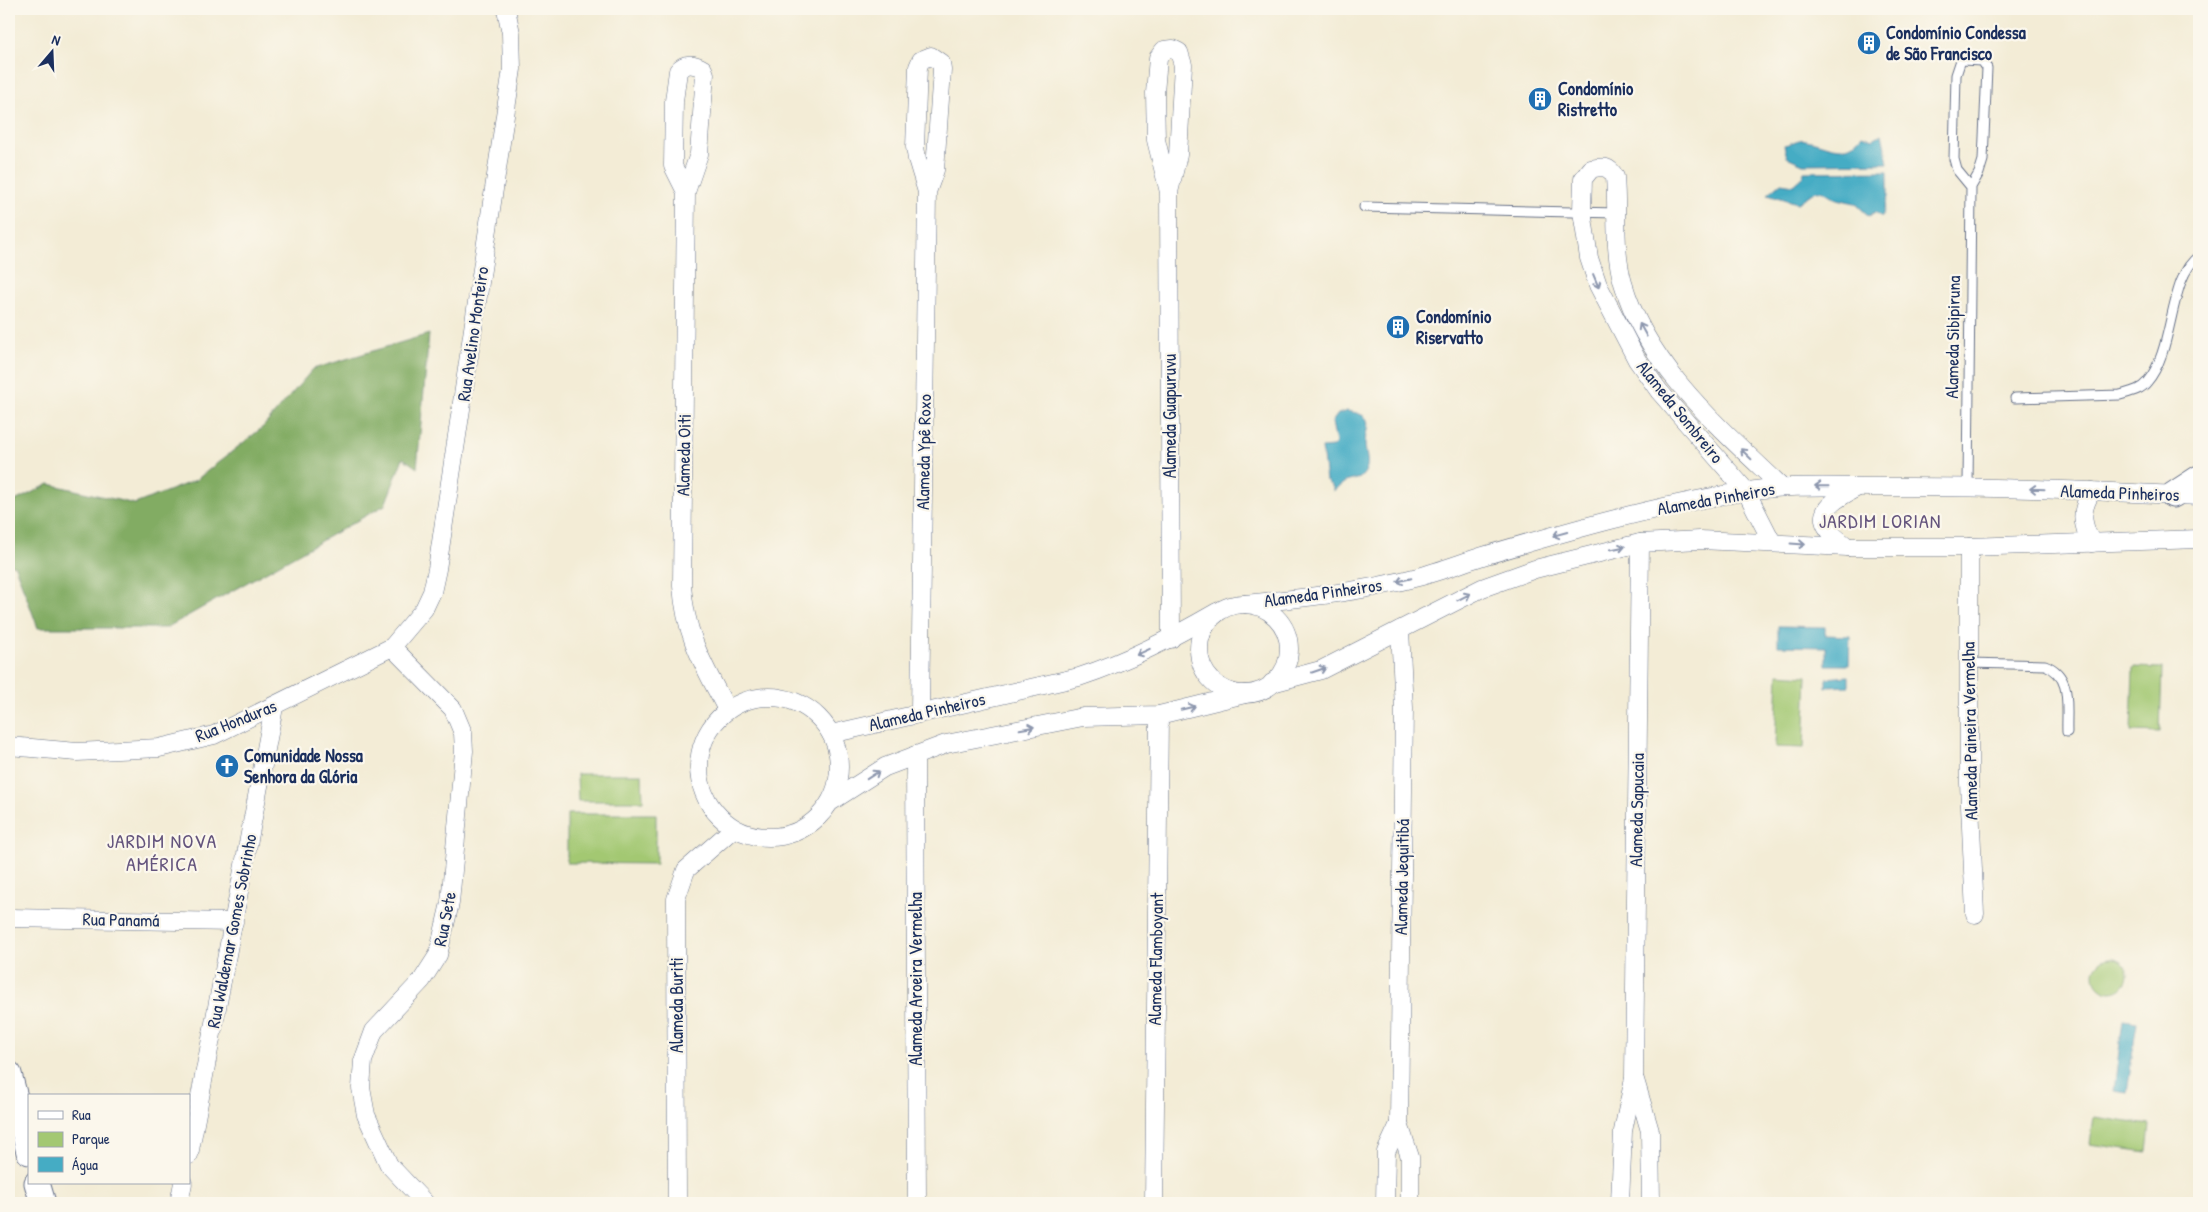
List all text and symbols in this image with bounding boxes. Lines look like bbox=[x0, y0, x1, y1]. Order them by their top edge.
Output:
place label: Condomínio Condessa de São Francisco bbox=[1886, 20, 2027, 66]
north arrow bbox=[28, 28, 78, 78]
text: N bbox=[50, 29, 64, 50]
building icon: Condomínio Condessa de São Francisco bbox=[1856, 30, 1882, 56]
place label: Condomínio Ristretto bbox=[1558, 76, 1634, 122]
building icon: Condomínio Ristretto bbox=[1527, 86, 1553, 112]
street label: Rua Avelino Monteiro bbox=[451, 265, 494, 403]
one-way arrow bbox=[1592, 273, 1602, 288]
street label: Alameda Sibipiruna bbox=[1939, 275, 1966, 399]
place label: Condomínio Riservatto bbox=[1416, 304, 1492, 350]
building icon: Condomínio Riservatto bbox=[1385, 314, 1411, 340]
one-way arrow bbox=[1637, 323, 1647, 337]
street label: Alameda Guapuruvu bbox=[1157, 354, 1182, 478]
street label: Alameda Sombreiro bbox=[1631, 355, 1730, 468]
street label: Alameda Ypê Roxo bbox=[910, 394, 937, 510]
street label: Alameda Oiti bbox=[670, 414, 697, 496]
one-way arrow bbox=[1740, 448, 1753, 460]
street label: Alameda Pinheiros bbox=[1655, 476, 1777, 521]
street label: Alameda Pinheiros bbox=[2060, 478, 2180, 507]
one-way arrow bbox=[1814, 481, 1830, 491]
one-way arrow bbox=[2029, 484, 2046, 494]
district label: JARDIM LORIAN bbox=[1819, 507, 1941, 534]
one-way arrow bbox=[1553, 530, 1569, 539]
one-way arrow bbox=[1790, 539, 1806, 549]
one-way arrow bbox=[1610, 542, 1626, 552]
street label: Alameda Pinheiros bbox=[1262, 572, 1384, 613]
one-way arrow bbox=[1397, 576, 1413, 585]
one-way arrow bbox=[1456, 592, 1471, 601]
street label: Alameda Paineira Vermelha bbox=[1955, 642, 1984, 820]
one-way arrow bbox=[1136, 648, 1151, 657]
one-way arrow bbox=[1311, 665, 1327, 674]
street label: Alameda Pinheiros bbox=[866, 686, 988, 737]
street label: Rua Honduras bbox=[191, 693, 280, 748]
one-way arrow bbox=[1179, 703, 1195, 712]
one-way arrow bbox=[1019, 722, 1035, 732]
place label: Comunidade Nossa Senhora da Glória bbox=[244, 743, 364, 789]
church icon: Comunidade Nossa Senhora da Glória bbox=[214, 753, 240, 779]
street label: Alameda Sapucaia bbox=[1623, 753, 1650, 867]
one-way arrow bbox=[865, 769, 879, 779]
street label: Alameda Jequitibá bbox=[1388, 819, 1415, 935]
district label: JARDIM NOVA AMÉRICA bbox=[107, 827, 217, 877]
street label: Rua Waldemar Gomes Sobrinho bbox=[200, 832, 263, 1030]
street label: Rua Sete bbox=[427, 889, 462, 948]
street label: Alameda Aroeira Vermelha bbox=[903, 892, 928, 1066]
street label: Alameda Flamboyant bbox=[1142, 892, 1169, 1026]
street label: Rua Panamá bbox=[82, 906, 160, 933]
street label: Alameda Buriti bbox=[664, 957, 689, 1053]
legend bbox=[28, 1094, 190, 1184]
text: Rua bbox=[72, 1104, 91, 1125]
text: Parque bbox=[72, 1128, 110, 1149]
text: Água bbox=[72, 1154, 98, 1175]

